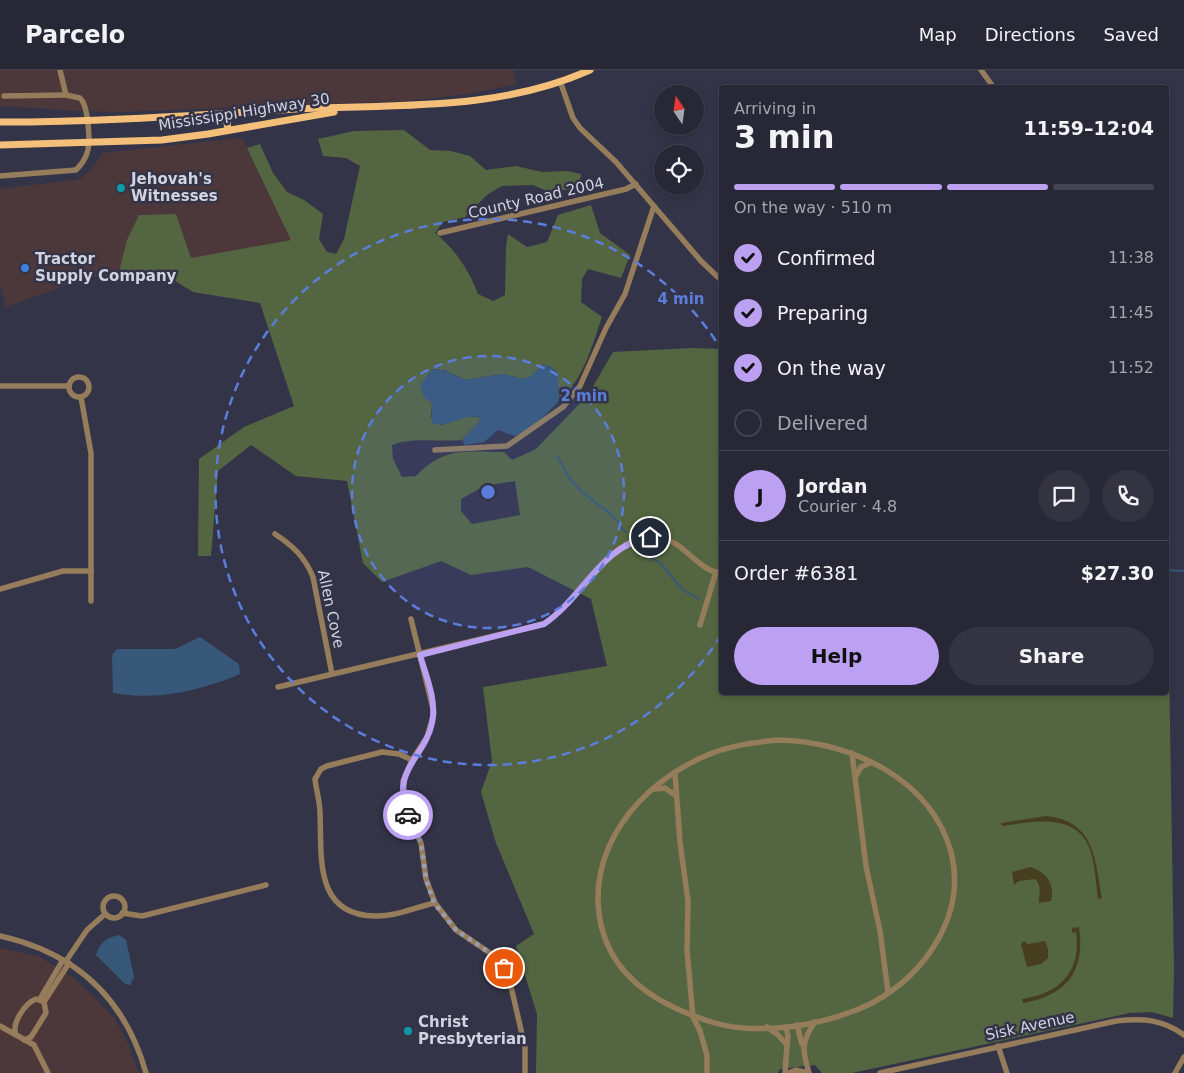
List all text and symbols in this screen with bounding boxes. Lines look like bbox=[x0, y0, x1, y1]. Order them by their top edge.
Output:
text: Parcelo bbox=[25, 21, 125, 49]
text: Map bbox=[919, 24, 957, 45]
text: Directions bbox=[985, 24, 1075, 45]
text: Saved bbox=[1103, 24, 1159, 45]
north arrow bbox=[654, 85, 704, 135]
map controls bbox=[654, 85, 704, 195]
street label: Mississippi Highway 30 bbox=[157, 90, 331, 134]
text: Arriving in bbox=[734, 99, 816, 118]
text: 11:59–12:04 bbox=[1024, 117, 1154, 139]
text: 3 min bbox=[734, 118, 835, 156]
button: locate bbox=[654, 145, 704, 195]
place label: Jehovah's Witnesses bbox=[130, 170, 218, 205]
street label: County Road 2004 bbox=[466, 174, 606, 222]
marker: Jehovah's Witnesses bbox=[115, 182, 127, 194]
text: On the way · 510 m bbox=[734, 198, 892, 217]
icon: check bbox=[734, 244, 762, 272]
text: Confirmed bbox=[777, 247, 876, 269]
text: 11:38 bbox=[1108, 248, 1154, 267]
place label: Tractor Supply Company bbox=[35, 250, 177, 285]
marker: Tractor Supply Company bbox=[19, 262, 31, 274]
text: 4 min bbox=[657, 290, 705, 308]
icon: check bbox=[734, 299, 762, 327]
text: Preparing bbox=[777, 302, 868, 324]
text: 11:45 bbox=[1108, 303, 1154, 322]
icon: check bbox=[734, 354, 762, 382]
text: On the way bbox=[777, 357, 886, 379]
text: 11:52 bbox=[1108, 358, 1154, 377]
text: 2 min bbox=[560, 387, 608, 405]
text: Delivered bbox=[777, 412, 868, 434]
button: chat bbox=[1038, 470, 1090, 522]
button: phone bbox=[1102, 470, 1154, 522]
text: Jordan bbox=[798, 475, 867, 497]
centre of rings bbox=[479, 483, 497, 501]
text: J bbox=[756, 485, 764, 507]
text: Courier · 4.8 bbox=[798, 497, 897, 516]
pin bbox=[629, 516, 671, 558]
icon: home bbox=[636, 523, 664, 551]
text: Order #6381 bbox=[734, 562, 858, 584]
text: $27.30 bbox=[1081, 562, 1154, 584]
street label: Allen Cove bbox=[314, 568, 348, 650]
button: Help bbox=[734, 627, 939, 685]
button: Share bbox=[949, 627, 1154, 685]
courier bbox=[383, 790, 433, 840]
icon: car bbox=[394, 801, 422, 829]
pin bbox=[483, 947, 525, 989]
icon: bag bbox=[490, 954, 518, 982]
street label: Sisk Avenue bbox=[984, 1008, 1076, 1044]
place label: Christ Presbyterian bbox=[418, 1013, 527, 1048]
marker: Christ Presbyterian bbox=[402, 1025, 414, 1037]

